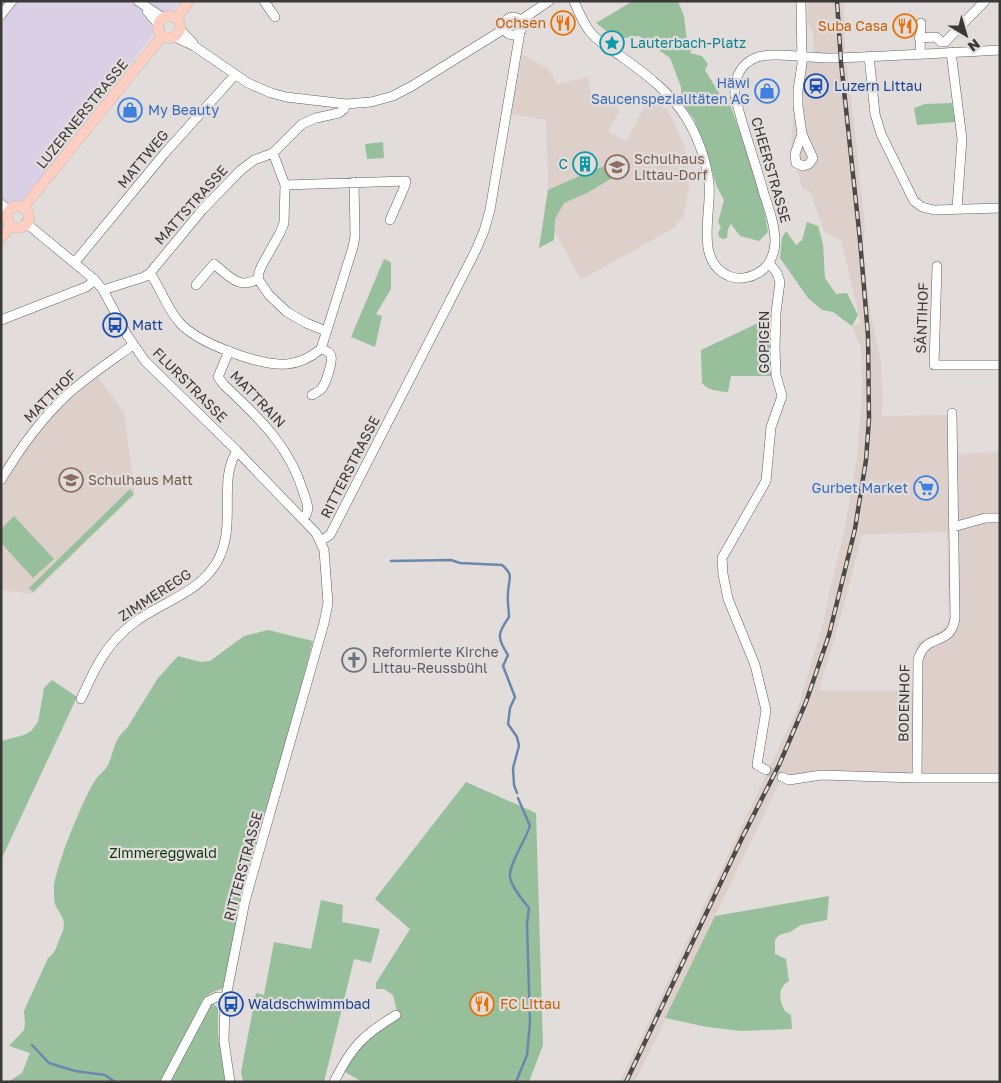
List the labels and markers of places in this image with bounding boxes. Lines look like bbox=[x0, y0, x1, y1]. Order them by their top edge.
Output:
restaurant icon: Ochsen bbox=[550, 10, 576, 36]
restaurant icon: Suba Casa bbox=[892, 13, 918, 39]
place label: Ochsen bbox=[495, 14, 546, 31]
place label: Suba Casa bbox=[818, 17, 888, 34]
place icon: Lauterbach-Platz bbox=[599, 30, 625, 56]
place label: Lauterbach-Platz bbox=[630, 34, 746, 51]
station icon: Luzern Littau bbox=[803, 73, 829, 99]
place label: Häwi Saucenspezialitäten AG bbox=[591, 74, 750, 107]
place label: Luzern Littau bbox=[834, 77, 922, 94]
shop icon: Häwi Saucenspezialitäten AG bbox=[754, 78, 780, 104]
shop icon: My Beauty bbox=[117, 97, 143, 123]
place label: My Beauty bbox=[148, 101, 219, 118]
place label: Schulhaus Littau-Dorf bbox=[634, 150, 708, 183]
building icon: C bbox=[572, 151, 598, 177]
school or university icon: Schulhaus Littau-Dorf bbox=[604, 154, 630, 180]
place label: C bbox=[558, 155, 568, 172]
bus stop icon: Matt bbox=[102, 312, 128, 338]
place label: Matt bbox=[132, 316, 163, 333]
school or university icon: Schulhaus Matt bbox=[58, 467, 84, 493]
place label: Schulhaus Matt bbox=[88, 471, 193, 488]
supermarket icon: Gurbet Market bbox=[913, 475, 939, 501]
place label: Gurbet Market bbox=[812, 479, 908, 496]
place label: Reformierte Kirche Littau-Reussbühl bbox=[372, 643, 499, 676]
church icon: Reformierte Kirche Littau-Reussbühl bbox=[341, 647, 367, 673]
bus stop icon: Waldschwimmbad bbox=[218, 991, 244, 1017]
restaurant icon: FC Littau bbox=[469, 991, 495, 1017]
place label: Waldschwimmbad bbox=[248, 995, 370, 1012]
place label: FC Littau bbox=[500, 995, 560, 1012]

